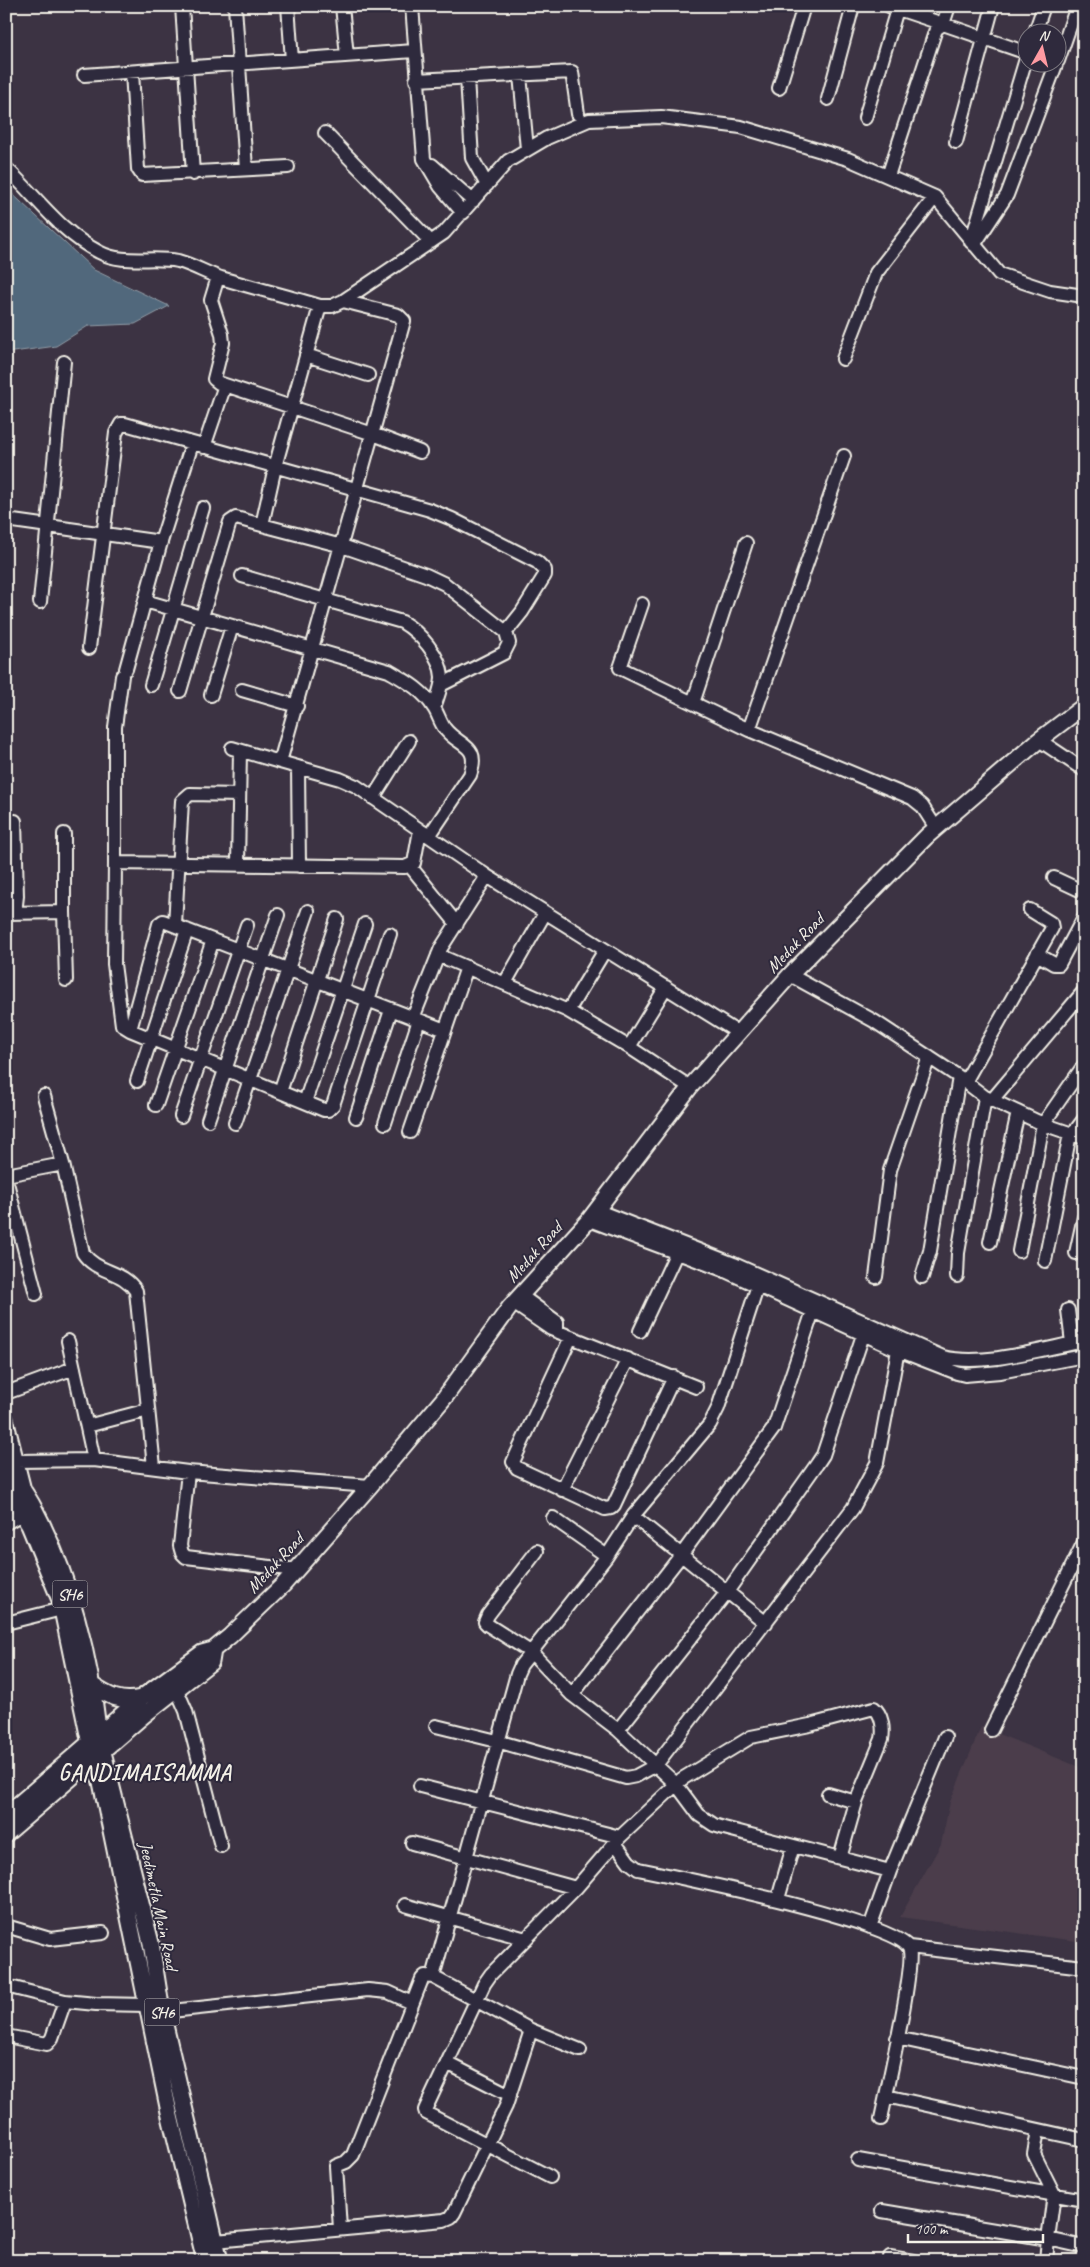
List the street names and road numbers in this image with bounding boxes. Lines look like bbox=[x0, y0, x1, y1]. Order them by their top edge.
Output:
street label: Medak Road bbox=[761, 907, 831, 977]
street label: Medak Road bbox=[501, 1215, 569, 1287]
street label: Medak Road bbox=[242, 1526, 310, 1598]
road number: SH6 bbox=[52, 1580, 88, 1608]
street label: Jeedimetla Main Road bbox=[134, 1839, 184, 1975]
road number: SH6 bbox=[144, 1998, 180, 2025]

